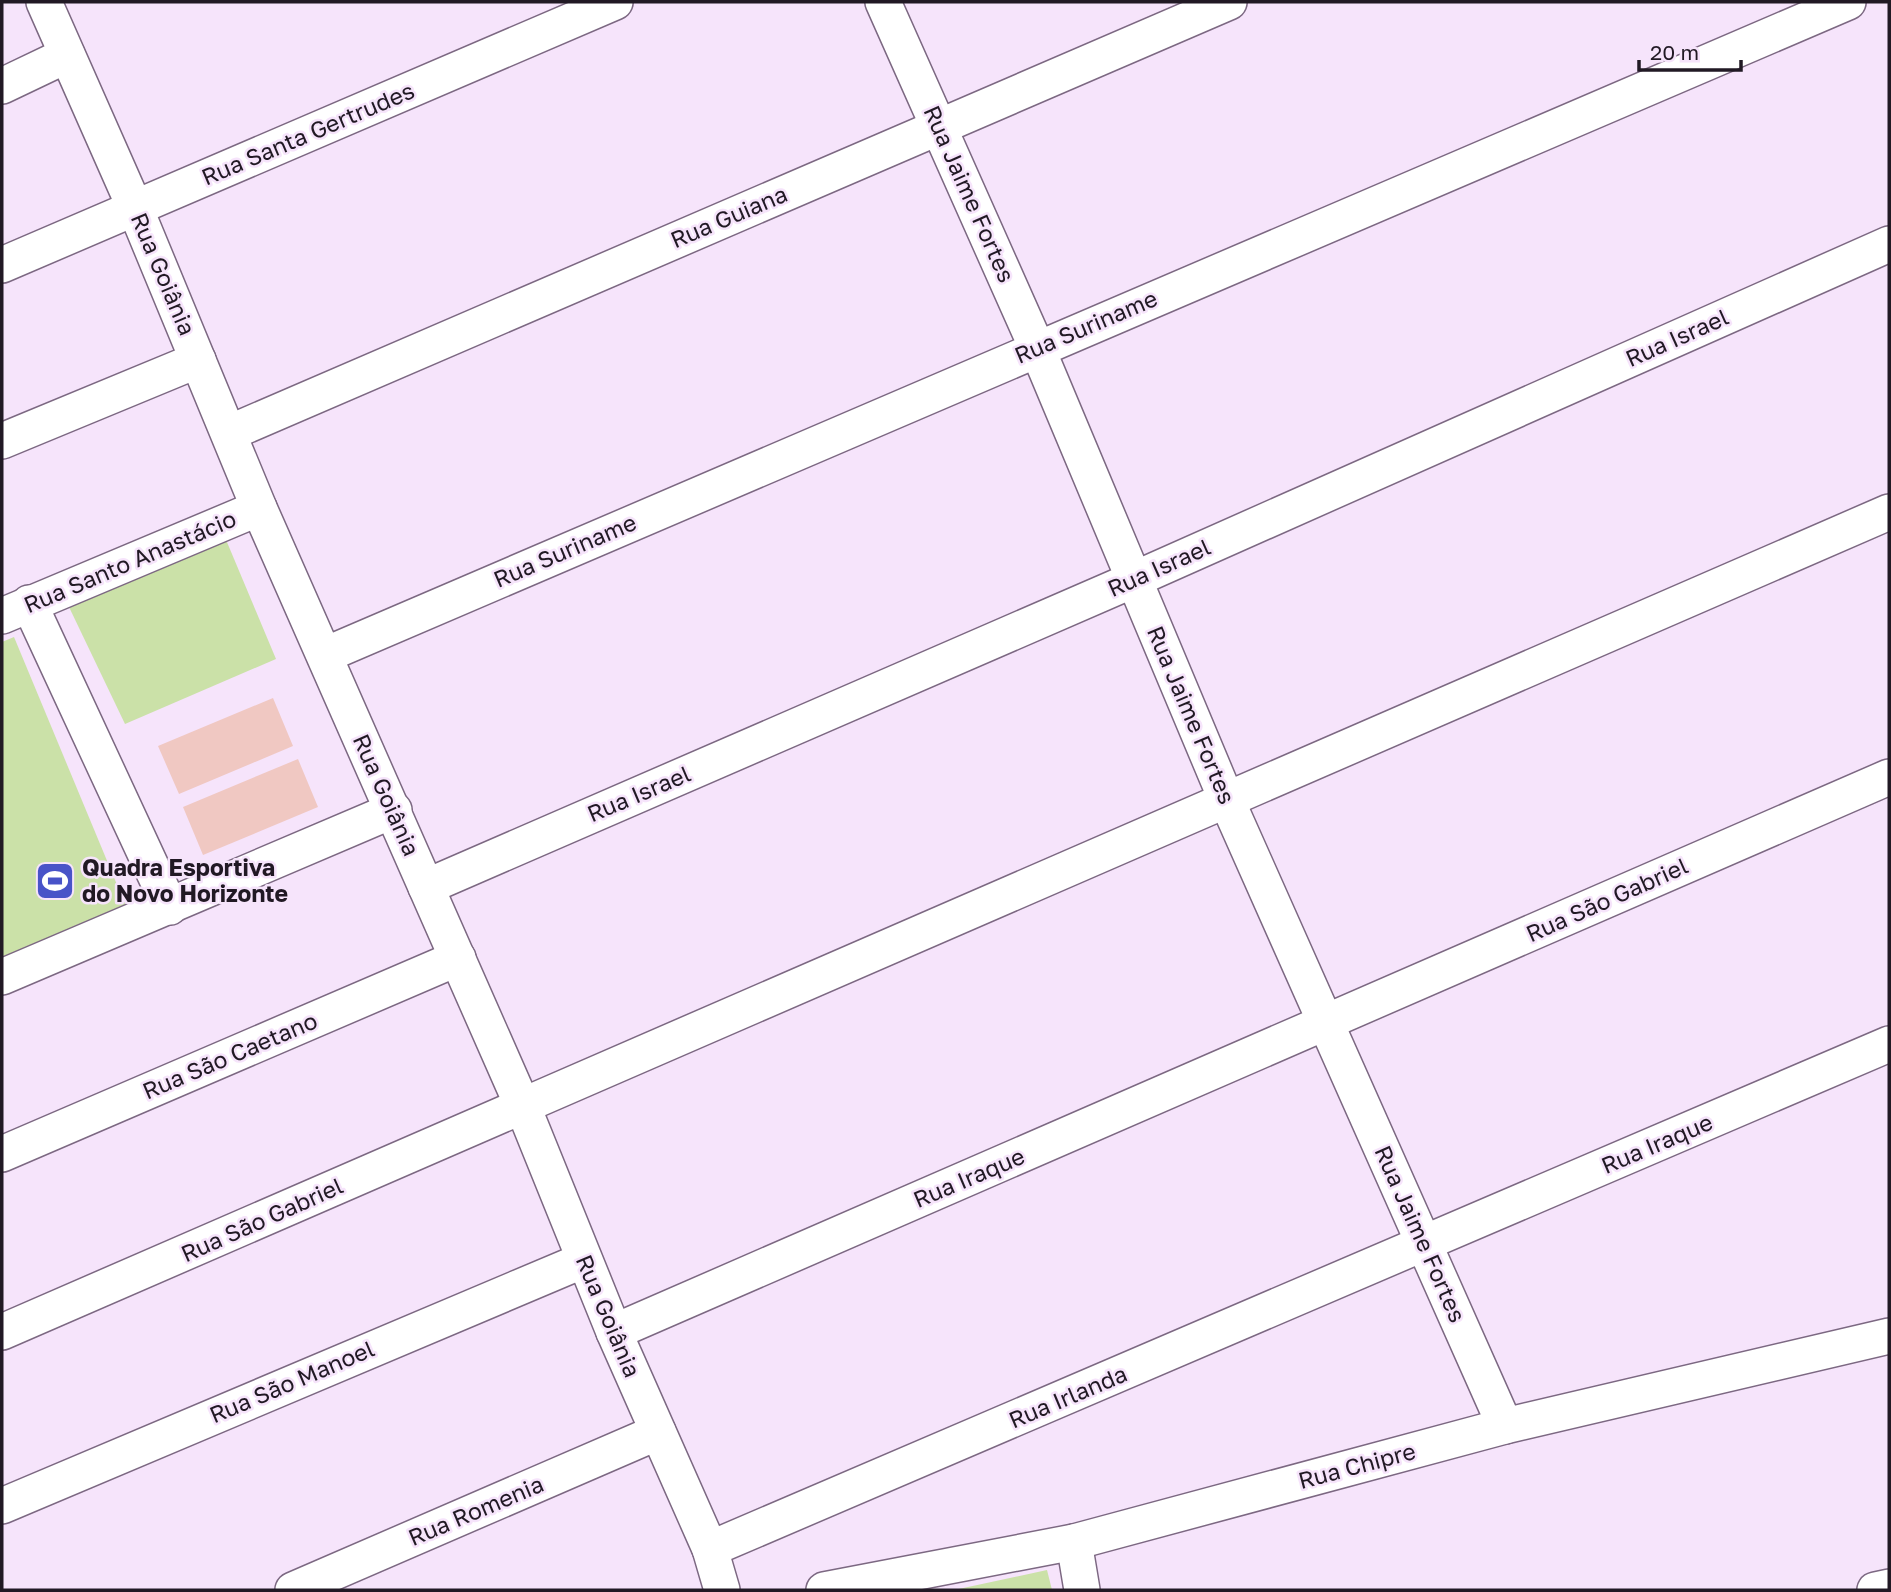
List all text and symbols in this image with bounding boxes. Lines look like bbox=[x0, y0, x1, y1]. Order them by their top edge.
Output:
scale bar bbox=[1639, 28, 1741, 72]
text: 20 m bbox=[1650, 39, 1699, 65]
street label: Rua Santa Gertrudes bbox=[197, 76, 418, 191]
street label: Rua Jaime Fortes bbox=[918, 101, 1021, 286]
street label: Rua Guiana bbox=[666, 179, 791, 253]
street label: Rua Goiânia bbox=[126, 208, 202, 339]
street label: Rua Suriname bbox=[1010, 283, 1161, 369]
street label: Rua Israel bbox=[1621, 302, 1732, 372]
street label: Rua Santo Anastácio bbox=[19, 504, 240, 618]
street label: Rua Suriname bbox=[489, 507, 640, 593]
street label: Rua Israel bbox=[1103, 532, 1214, 602]
street label: Rua Jaime Fortes bbox=[1142, 621, 1242, 808]
street label: Rua Goiânia bbox=[348, 729, 426, 860]
street label: Rua Israel bbox=[583, 759, 695, 827]
street label: Rua São Gabriel bbox=[1521, 851, 1692, 947]
place label: Quadra Esportiva do Novo Horizonte bbox=[82, 853, 288, 907]
sports icon: Quadra Esportiva do Novo Horizonte bbox=[34, 860, 76, 902]
street label: Rua São Caetano bbox=[138, 1006, 321, 1105]
street label: Rua Iraque bbox=[1597, 1107, 1716, 1179]
street label: Rua Iraque bbox=[909, 1141, 1028, 1213]
street label: Rua Jaime Fortes bbox=[1369, 1141, 1472, 1326]
street label: Rua São Gabriel bbox=[176, 1171, 347, 1267]
street label: Rua Goiânia bbox=[571, 1250, 647, 1381]
street label: Rua São Manoel bbox=[205, 1334, 378, 1428]
street label: Rua Irlanda bbox=[1004, 1359, 1131, 1434]
street label: Rua Chipre bbox=[1295, 1436, 1418, 1494]
street label: Rua Romenia bbox=[404, 1469, 547, 1551]

